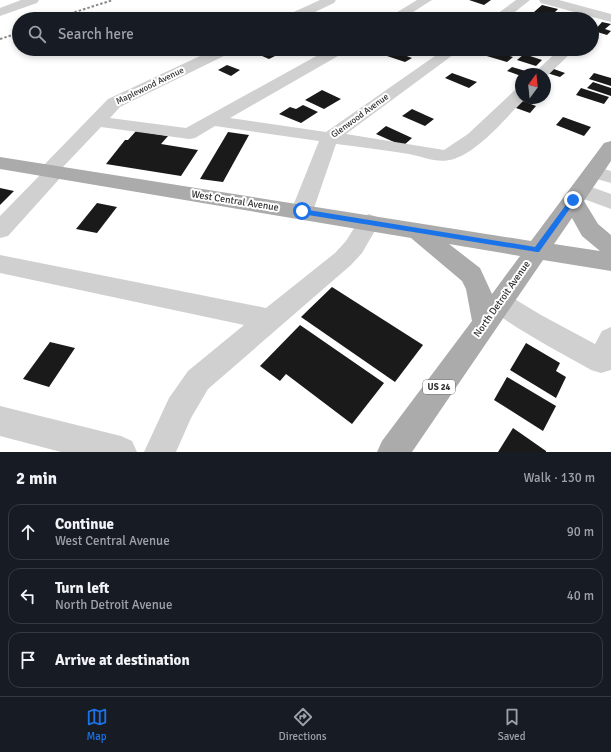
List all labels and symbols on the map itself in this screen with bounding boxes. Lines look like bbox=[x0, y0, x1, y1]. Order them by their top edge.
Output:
street label: Maplewood Avenue bbox=[114, 65, 186, 107]
north arrow bbox=[515, 68, 551, 104]
street label: Glenwood Avenue bbox=[329, 91, 391, 141]
street label: West Central Avenue bbox=[190, 188, 280, 214]
route end bbox=[564, 191, 582, 209]
route start bbox=[293, 202, 311, 220]
street label: North Detroit Avenue bbox=[471, 259, 533, 339]
road number: US 24 bbox=[423, 380, 455, 394]

